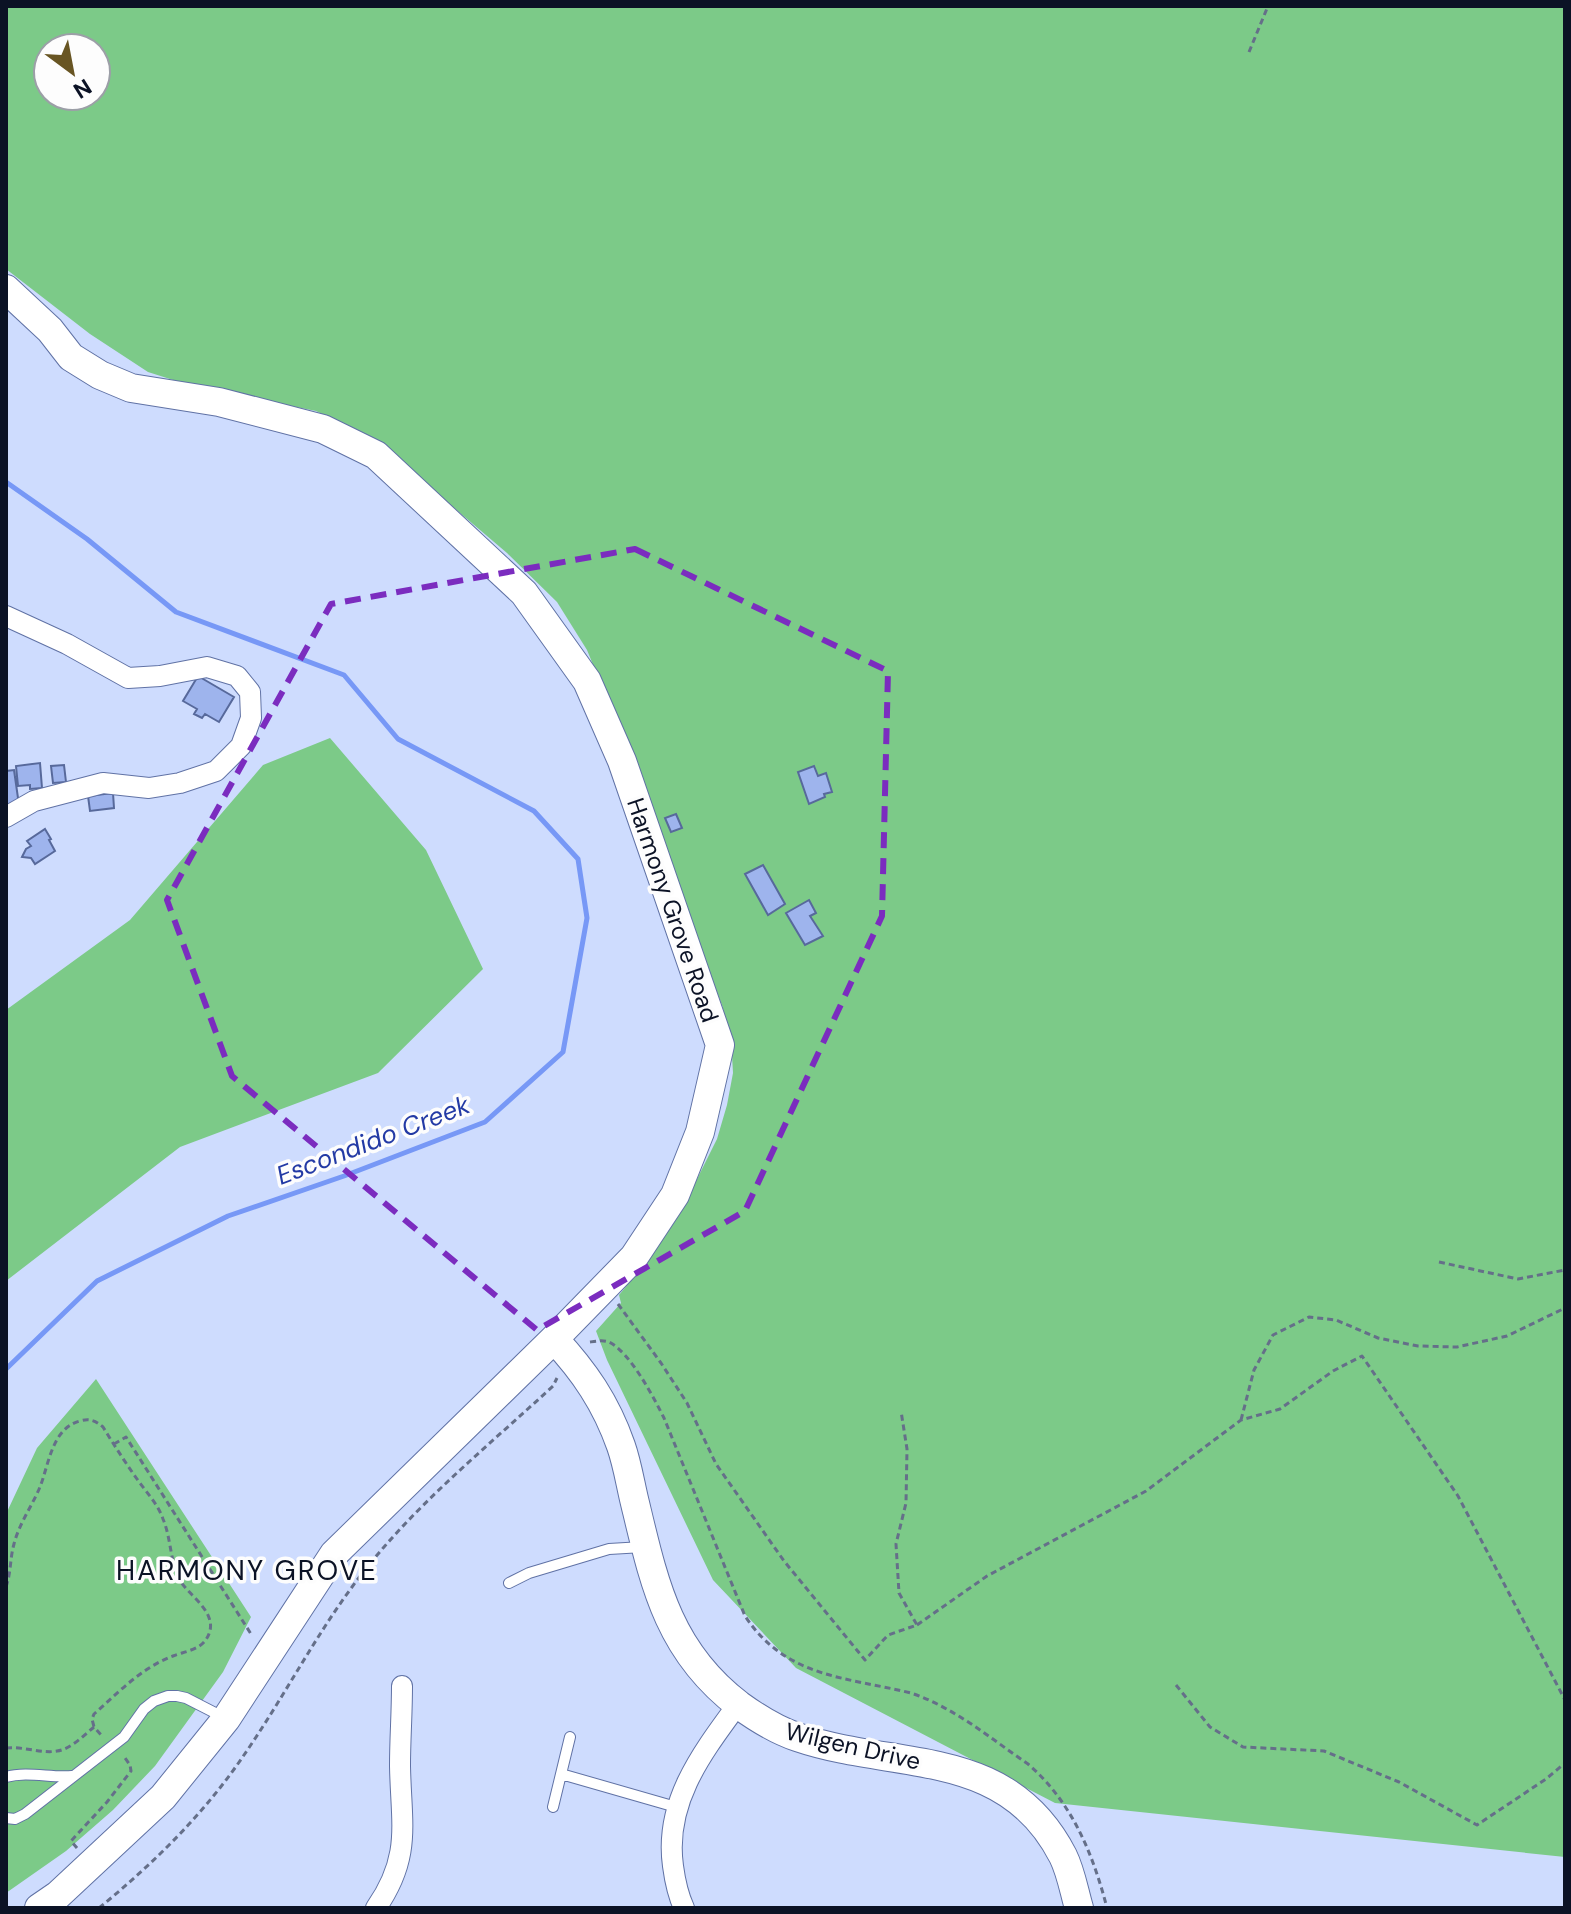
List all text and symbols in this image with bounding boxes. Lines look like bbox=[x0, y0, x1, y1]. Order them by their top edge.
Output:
north arrow bbox=[32, 32, 112, 112]
text: N bbox=[68, 72, 97, 105]
street label: Harmony Grove Road bbox=[620, 794, 726, 1026]
water label: Escondido Creek bbox=[271, 1087, 475, 1193]
district label: HARMONY GROVE bbox=[116, 1552, 378, 1589]
street label: Wilgen Drive bbox=[782, 1715, 924, 1777]

